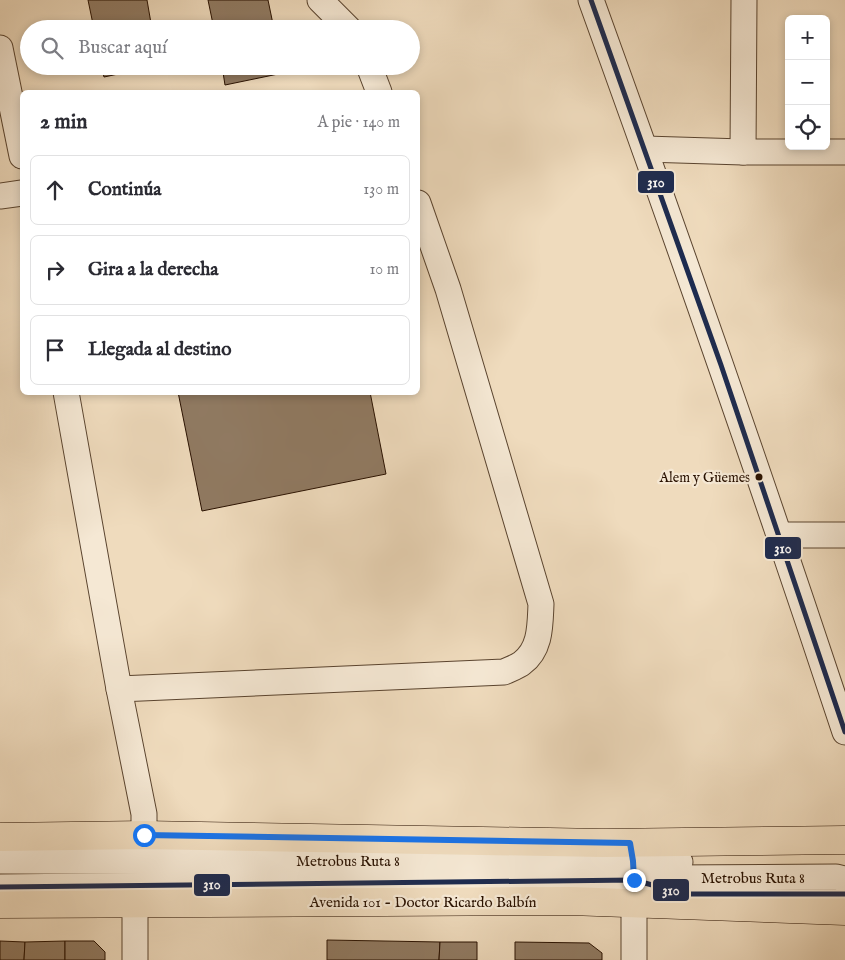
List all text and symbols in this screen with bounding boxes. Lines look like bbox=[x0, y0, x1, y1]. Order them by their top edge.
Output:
map controls bbox=[785, 15, 830, 150]
button: + bbox=[785, 15, 830, 60]
search box bbox=[20, 20, 420, 75]
icon: search bbox=[38, 34, 66, 62]
text: Buscar aquí bbox=[78, 36, 167, 60]
button: − bbox=[785, 60, 830, 105]
button: locate bbox=[785, 105, 830, 150]
text: 2 min bbox=[40, 109, 87, 136]
text: A pie · 140 m bbox=[318, 113, 400, 133]
line badge: 310 bbox=[637, 170, 675, 194]
text: 310 bbox=[647, 174, 665, 192]
icon: ahead bbox=[41, 176, 69, 204]
text: Continúa bbox=[88, 178, 162, 202]
text: 130 m bbox=[363, 180, 399, 200]
icon: right bbox=[41, 256, 69, 284]
text: Gira a la derecha bbox=[88, 258, 218, 282]
text: 10 m bbox=[369, 260, 399, 280]
icon: arrive bbox=[41, 336, 69, 364]
text: Llegada al destino bbox=[88, 338, 231, 362]
place label: Alem y Güemes bbox=[659, 469, 750, 487]
marker: Alem y Güemes bbox=[754, 472, 764, 482]
line badge: 310 bbox=[764, 536, 802, 560]
text: 310 bbox=[774, 540, 792, 558]
route start bbox=[133, 824, 156, 847]
street label: Metrobus Ruta 8 bbox=[296, 852, 400, 871]
route end bbox=[623, 869, 646, 892]
street label: Metrobus Ruta 8 bbox=[701, 869, 805, 888]
line badge: 310 bbox=[193, 873, 231, 897]
text: 310 bbox=[203, 876, 221, 894]
line badge: 310 bbox=[652, 878, 690, 902]
text: 310 bbox=[662, 882, 680, 900]
street label: Avenida 101 - Doctor Ricardo Balbín bbox=[309, 893, 536, 912]

